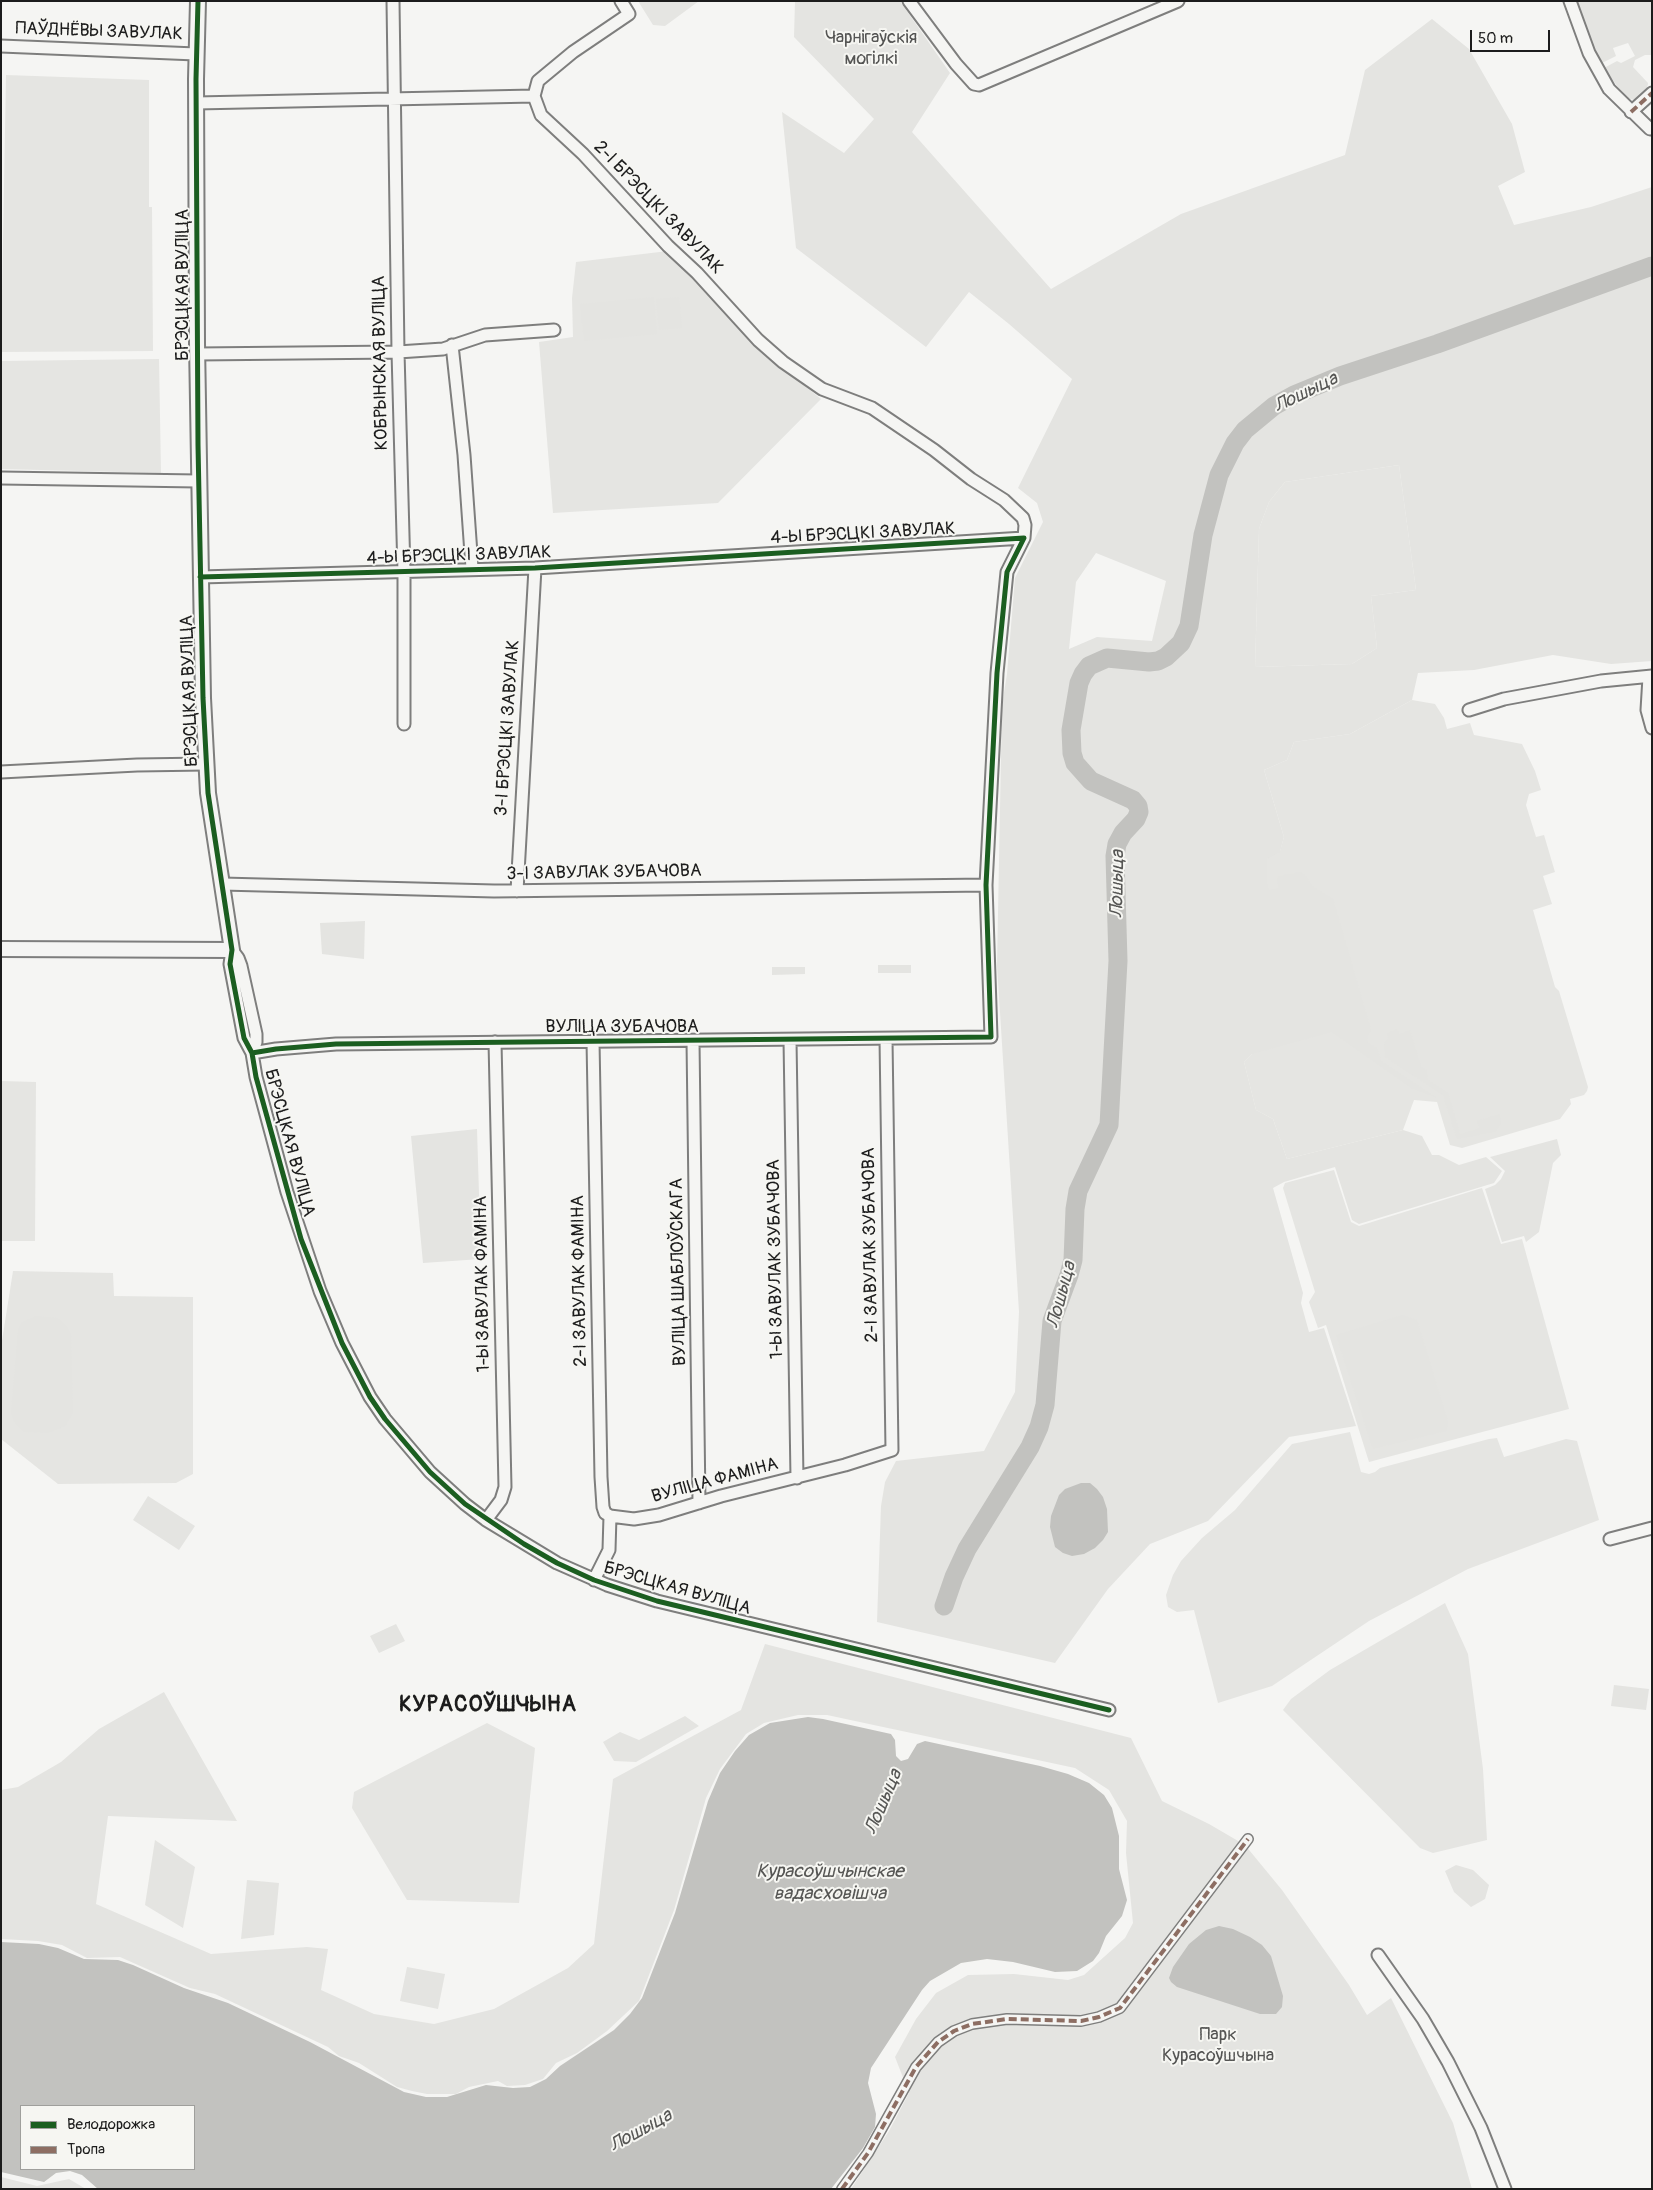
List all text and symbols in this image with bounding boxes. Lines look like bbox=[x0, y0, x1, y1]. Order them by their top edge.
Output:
street label: ПАЎДНЁВЫ ЗАВУЛАК bbox=[15, 18, 183, 46]
scale bar bbox=[1473, 20, 1553, 52]
park label: Чарнігаўскія могілкі bbox=[825, 27, 917, 70]
text: 50 m bbox=[1478, 29, 1513, 48]
street label: 2-І БРЭСЦКІ ЗАВУЛАК bbox=[589, 137, 727, 279]
street label: БРЭСЦКАЯ ВУЛІЦА bbox=[172, 209, 194, 361]
street label: КОБРЫНСКАЯ ВУЛІЦА bbox=[369, 275, 393, 451]
water label: Лошыца bbox=[1270, 368, 1342, 418]
street label: 4-Ы БРЭСЦКІ ЗАВУЛАК bbox=[770, 518, 956, 550]
street label: 4-Ы БРЭСЦКІ ЗАВУЛАК bbox=[366, 542, 552, 570]
street label: БРЭСЦКАЯ ВУЛІЦА bbox=[177, 615, 203, 767]
street label: 3-І БРЭСЦКІ ЗАВУЛАК bbox=[491, 639, 525, 817]
water label: Лошыца bbox=[1106, 850, 1130, 918]
street label: 3-І ЗАВУЛАК ЗУБАЧОВА bbox=[506, 860, 702, 886]
street label: ВУЛІЦА ЗУБАЧОВА bbox=[545, 1016, 699, 1038]
street label: БРЭСЦКАЯ ВУЛІЦА bbox=[259, 1067, 319, 1219]
street label: 2-І ЗАВУЛАК ЗУБАЧОВА bbox=[858, 1147, 884, 1343]
street label: 1-Ы ЗАВУЛАК ЗУБАЧОВА bbox=[763, 1159, 789, 1359]
street label: ВУЛІЦА ШАБЛОЎСКАГА bbox=[667, 1178, 691, 1366]
street label: 2-І ЗАВУЛАК ФАМІНА bbox=[568, 1195, 592, 1367]
street label: 1-Ы ЗАВУЛАК ФАМІНА bbox=[471, 1196, 495, 1372]
water label: Лошыца bbox=[1042, 1259, 1082, 1331]
street label: ВУЛІЦА ФАМІНА bbox=[649, 1454, 781, 1508]
street label: БРЭСЦКАЯ ВУЛІЦА bbox=[601, 1558, 753, 1620]
district label: КУРАСОЎШЧЫНА bbox=[397, 1692, 579, 1718]
water label: Лошыца bbox=[860, 1766, 908, 1838]
water label: Курасоўшчынскае вадасховішча bbox=[756, 1861, 904, 1905]
park label: Парк Курасоўшчына bbox=[1162, 2024, 1274, 2066]
legend bbox=[20, 2105, 195, 2170]
water label: Лошыца bbox=[606, 2105, 676, 2157]
text: Велодорожка bbox=[67, 2115, 155, 2134]
text: Тропа bbox=[67, 2140, 105, 2159]

